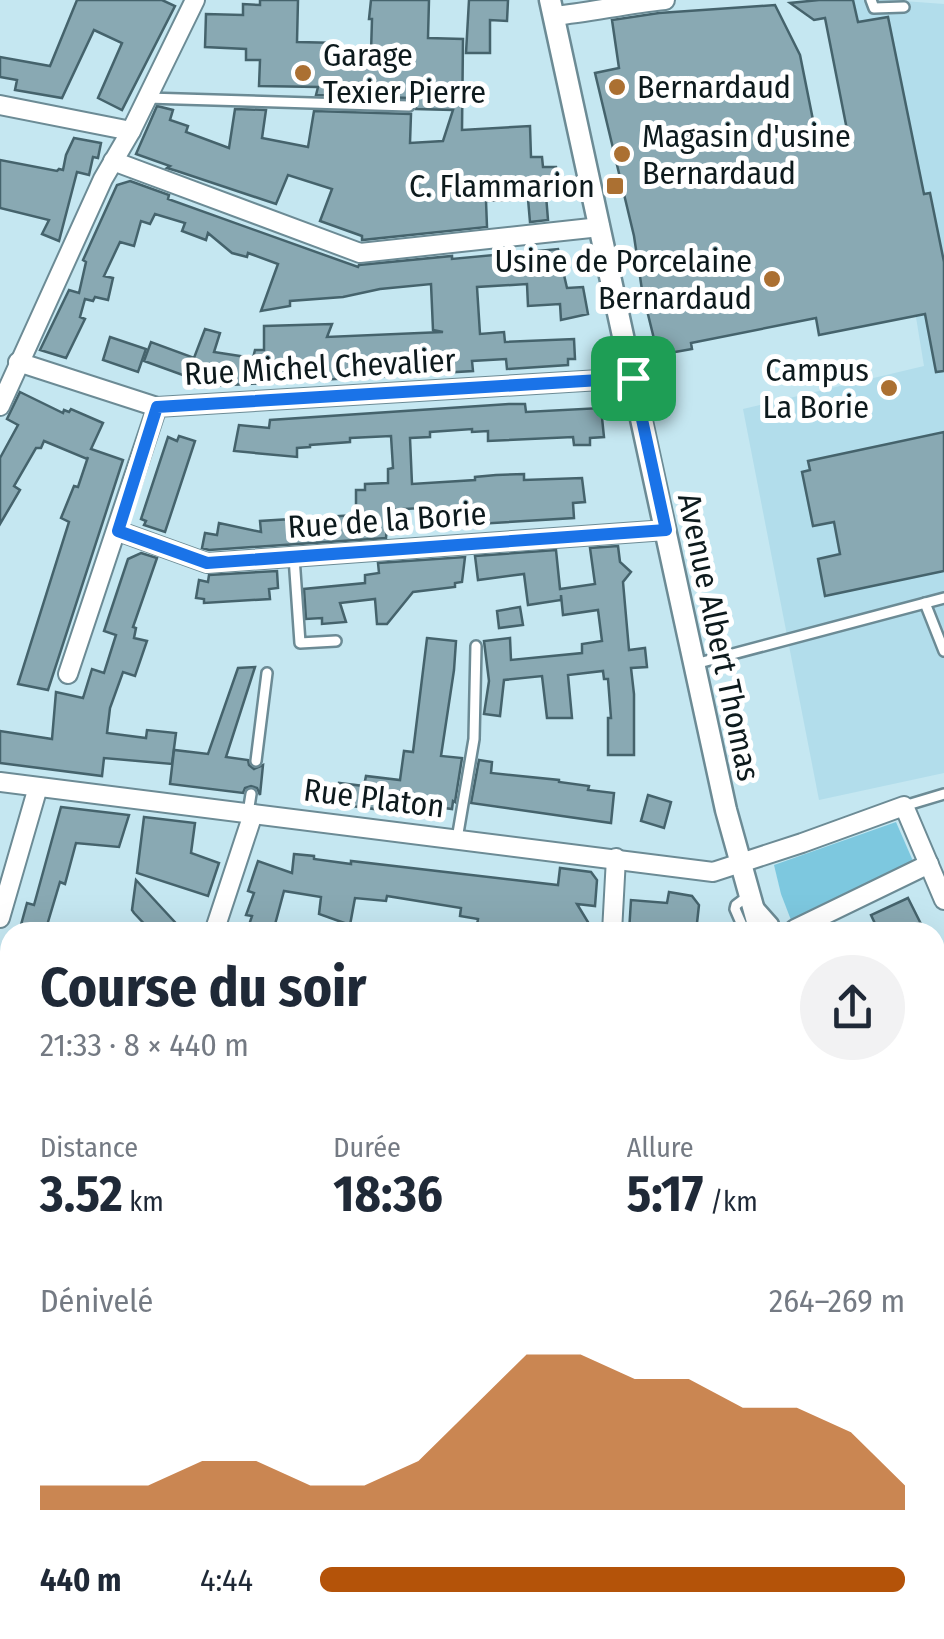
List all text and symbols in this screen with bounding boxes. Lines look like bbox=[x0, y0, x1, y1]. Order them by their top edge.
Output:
place label: Garage Texier Pierre bbox=[323, 36, 486, 111]
marker: Garage Texier Pierre bbox=[292, 62, 314, 84]
place label: Bernardaud bbox=[637, 68, 791, 106]
marker: Bernardaud bbox=[606, 76, 628, 98]
place label: Magasin d'usine Bernardaud bbox=[642, 117, 851, 192]
marker: Magasin d'usine Bernardaud bbox=[611, 143, 633, 165]
place label: C. Flammarion bbox=[409, 167, 595, 205]
marker: C. Flammarion bbox=[604, 175, 626, 197]
place label: Usine de Porcelaine Bernardaud bbox=[494, 242, 752, 317]
marker: Usine de Porcelaine Bernardaud bbox=[761, 268, 783, 290]
pin bbox=[591, 336, 676, 421]
street label: Rue Michel Chevalier bbox=[183, 341, 457, 393]
icon: arrive bbox=[606, 351, 661, 406]
place label: Campus La Borie bbox=[762, 351, 869, 426]
marker: Campus La Borie bbox=[878, 377, 900, 399]
street label: Avenue Albert Thomas bbox=[670, 490, 768, 784]
street label: Rue de la Borie bbox=[286, 494, 488, 546]
street label: Rue Platon bbox=[301, 771, 447, 825]
text: Course du soir bbox=[40, 955, 366, 1021]
button: share bbox=[800, 955, 905, 1060]
text: 21:33 · 8 × 440 m bbox=[40, 1026, 249, 1064]
text: Distance bbox=[40, 1131, 138, 1164]
text: Durée bbox=[333, 1131, 401, 1164]
text: Allure bbox=[627, 1131, 694, 1164]
text: 3.52 bbox=[40, 1164, 123, 1224]
text: 18:36 bbox=[333, 1164, 443, 1224]
text: 5:17 bbox=[627, 1164, 703, 1224]
text: km bbox=[123, 1185, 164, 1218]
text: /km bbox=[703, 1185, 758, 1218]
text: Dénivelé bbox=[40, 1282, 153, 1320]
text: 264–269 m bbox=[769, 1282, 905, 1320]
text: 440 m bbox=[40, 1561, 121, 1599]
text: 4:44 bbox=[200, 1561, 253, 1599]

